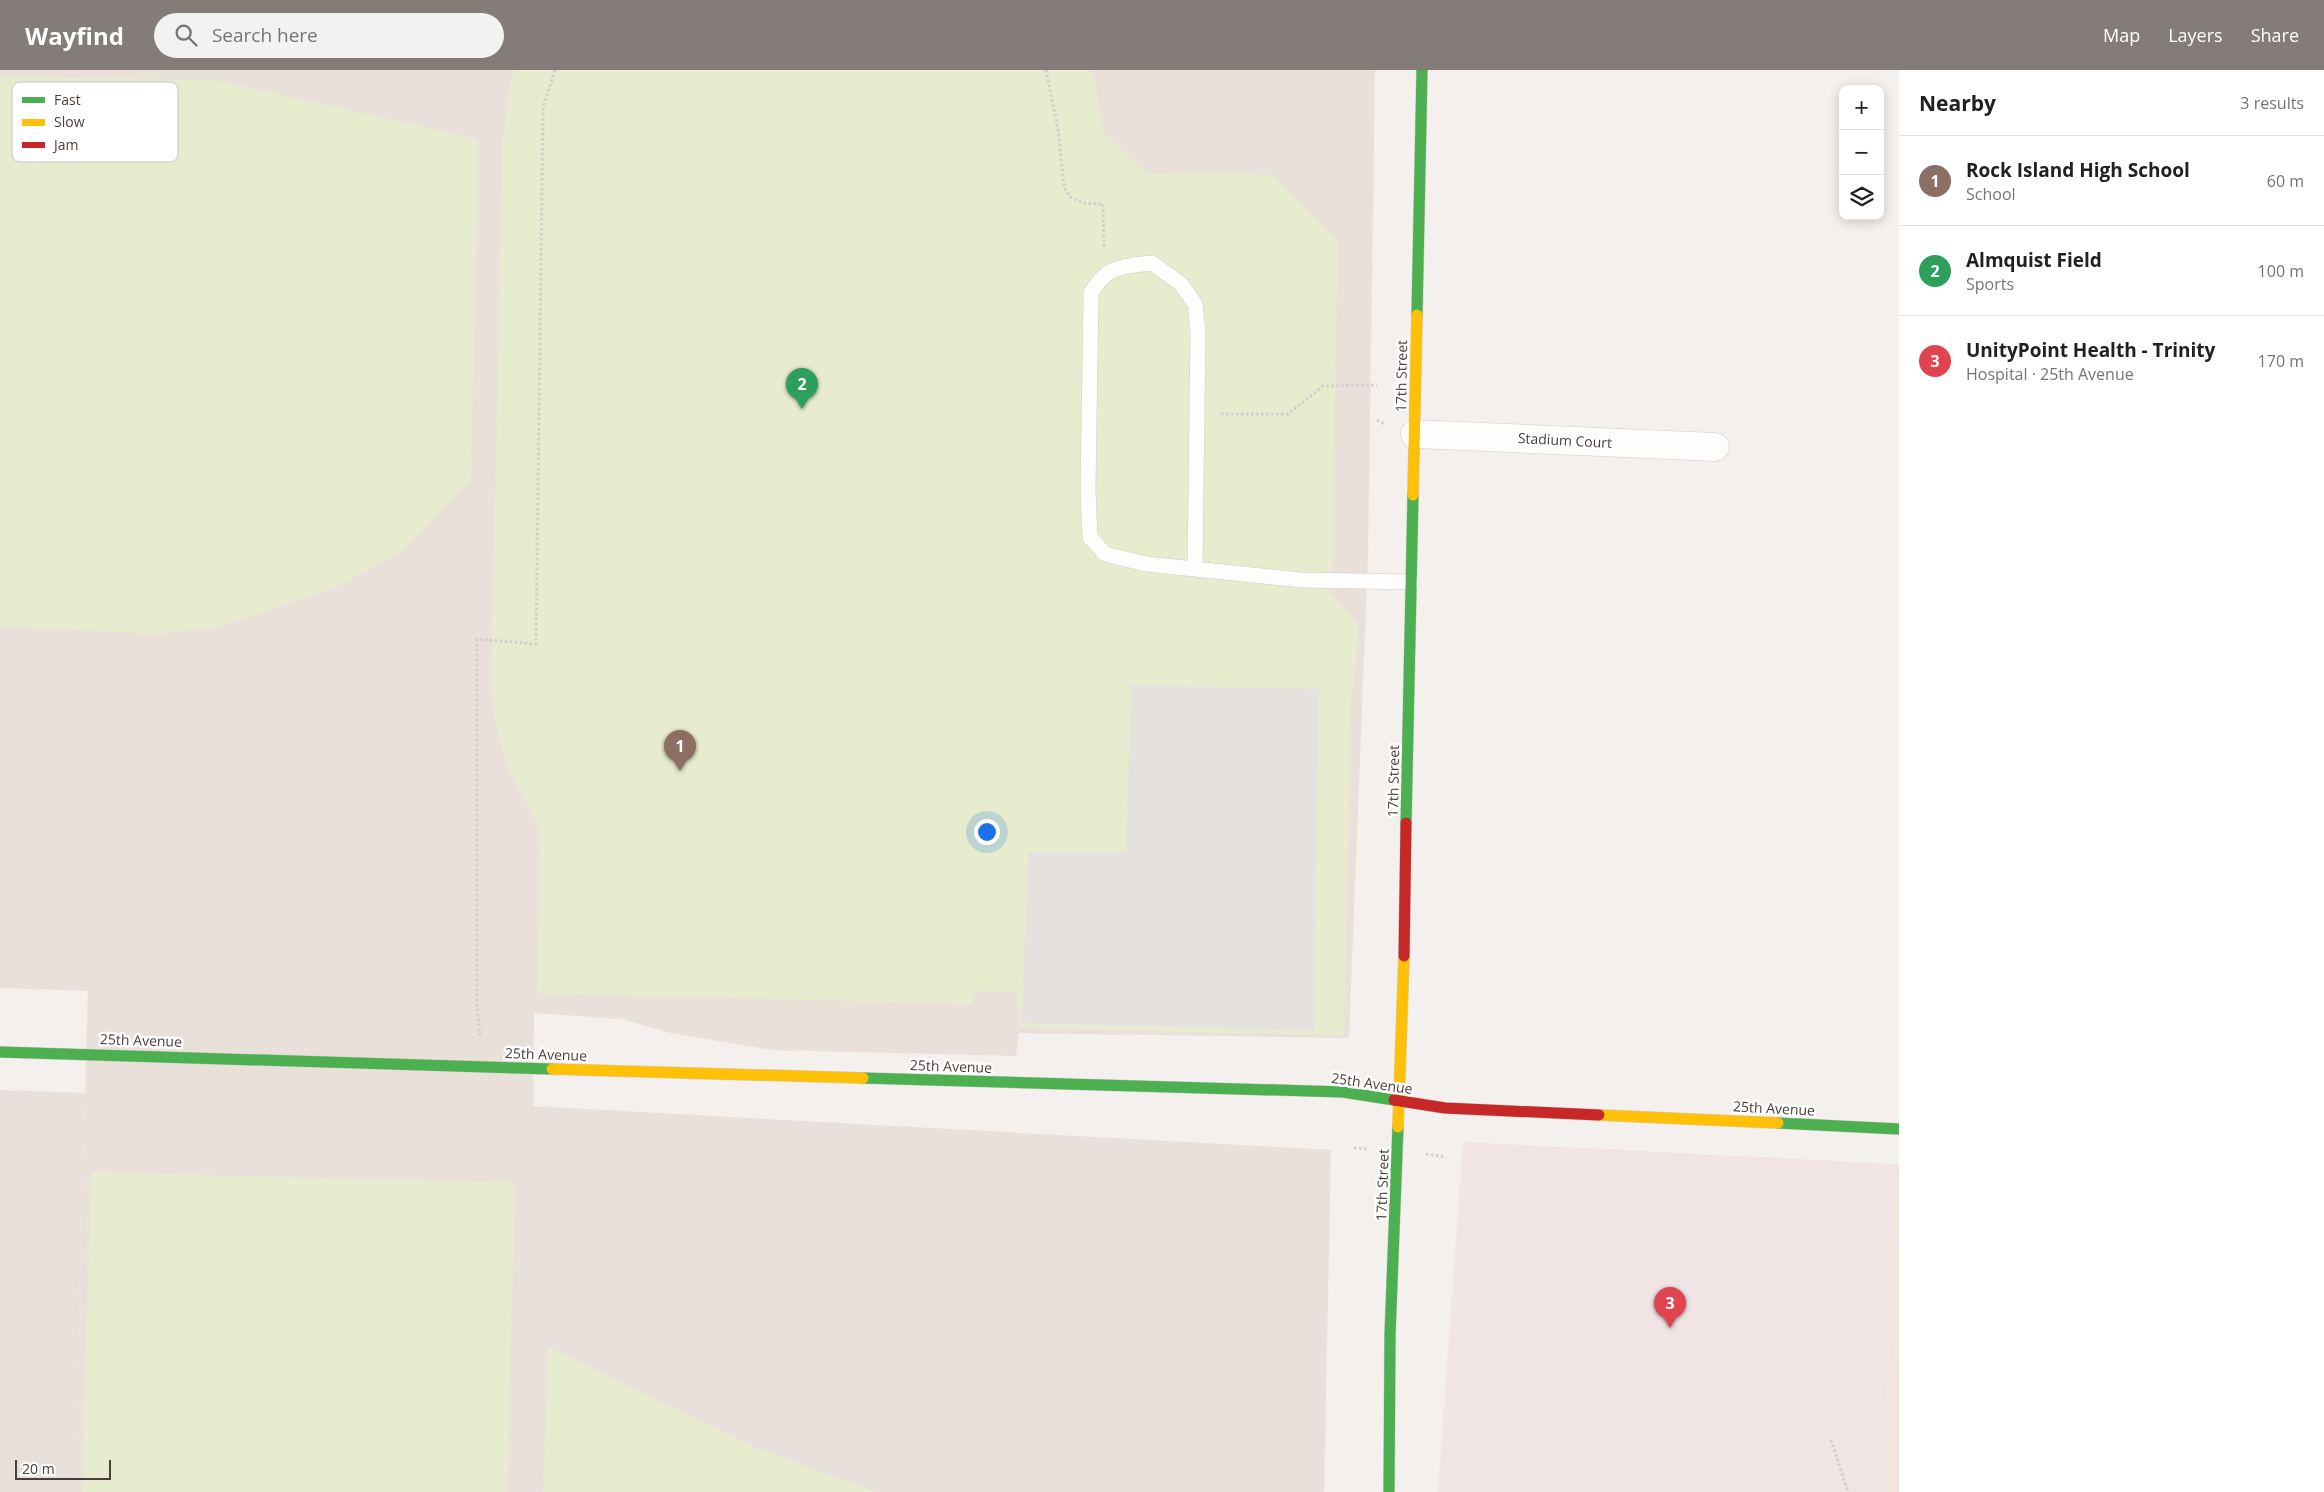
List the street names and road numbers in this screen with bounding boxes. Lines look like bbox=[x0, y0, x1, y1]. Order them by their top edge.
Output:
street label: 17th Street bbox=[1391, 340, 1411, 412]
street label: Stadium Court bbox=[1517, 428, 1613, 452]
street label: 17th Street bbox=[1383, 745, 1403, 817]
street label: 25th Avenue bbox=[100, 1029, 182, 1051]
street label: 25th Avenue bbox=[505, 1043, 587, 1065]
street label: 25th Avenue bbox=[910, 1055, 992, 1077]
street label: 25th Avenue bbox=[1330, 1068, 1414, 1098]
street label: 25th Avenue bbox=[1733, 1096, 1816, 1120]
street label: 17th Street bbox=[1371, 1149, 1393, 1221]

